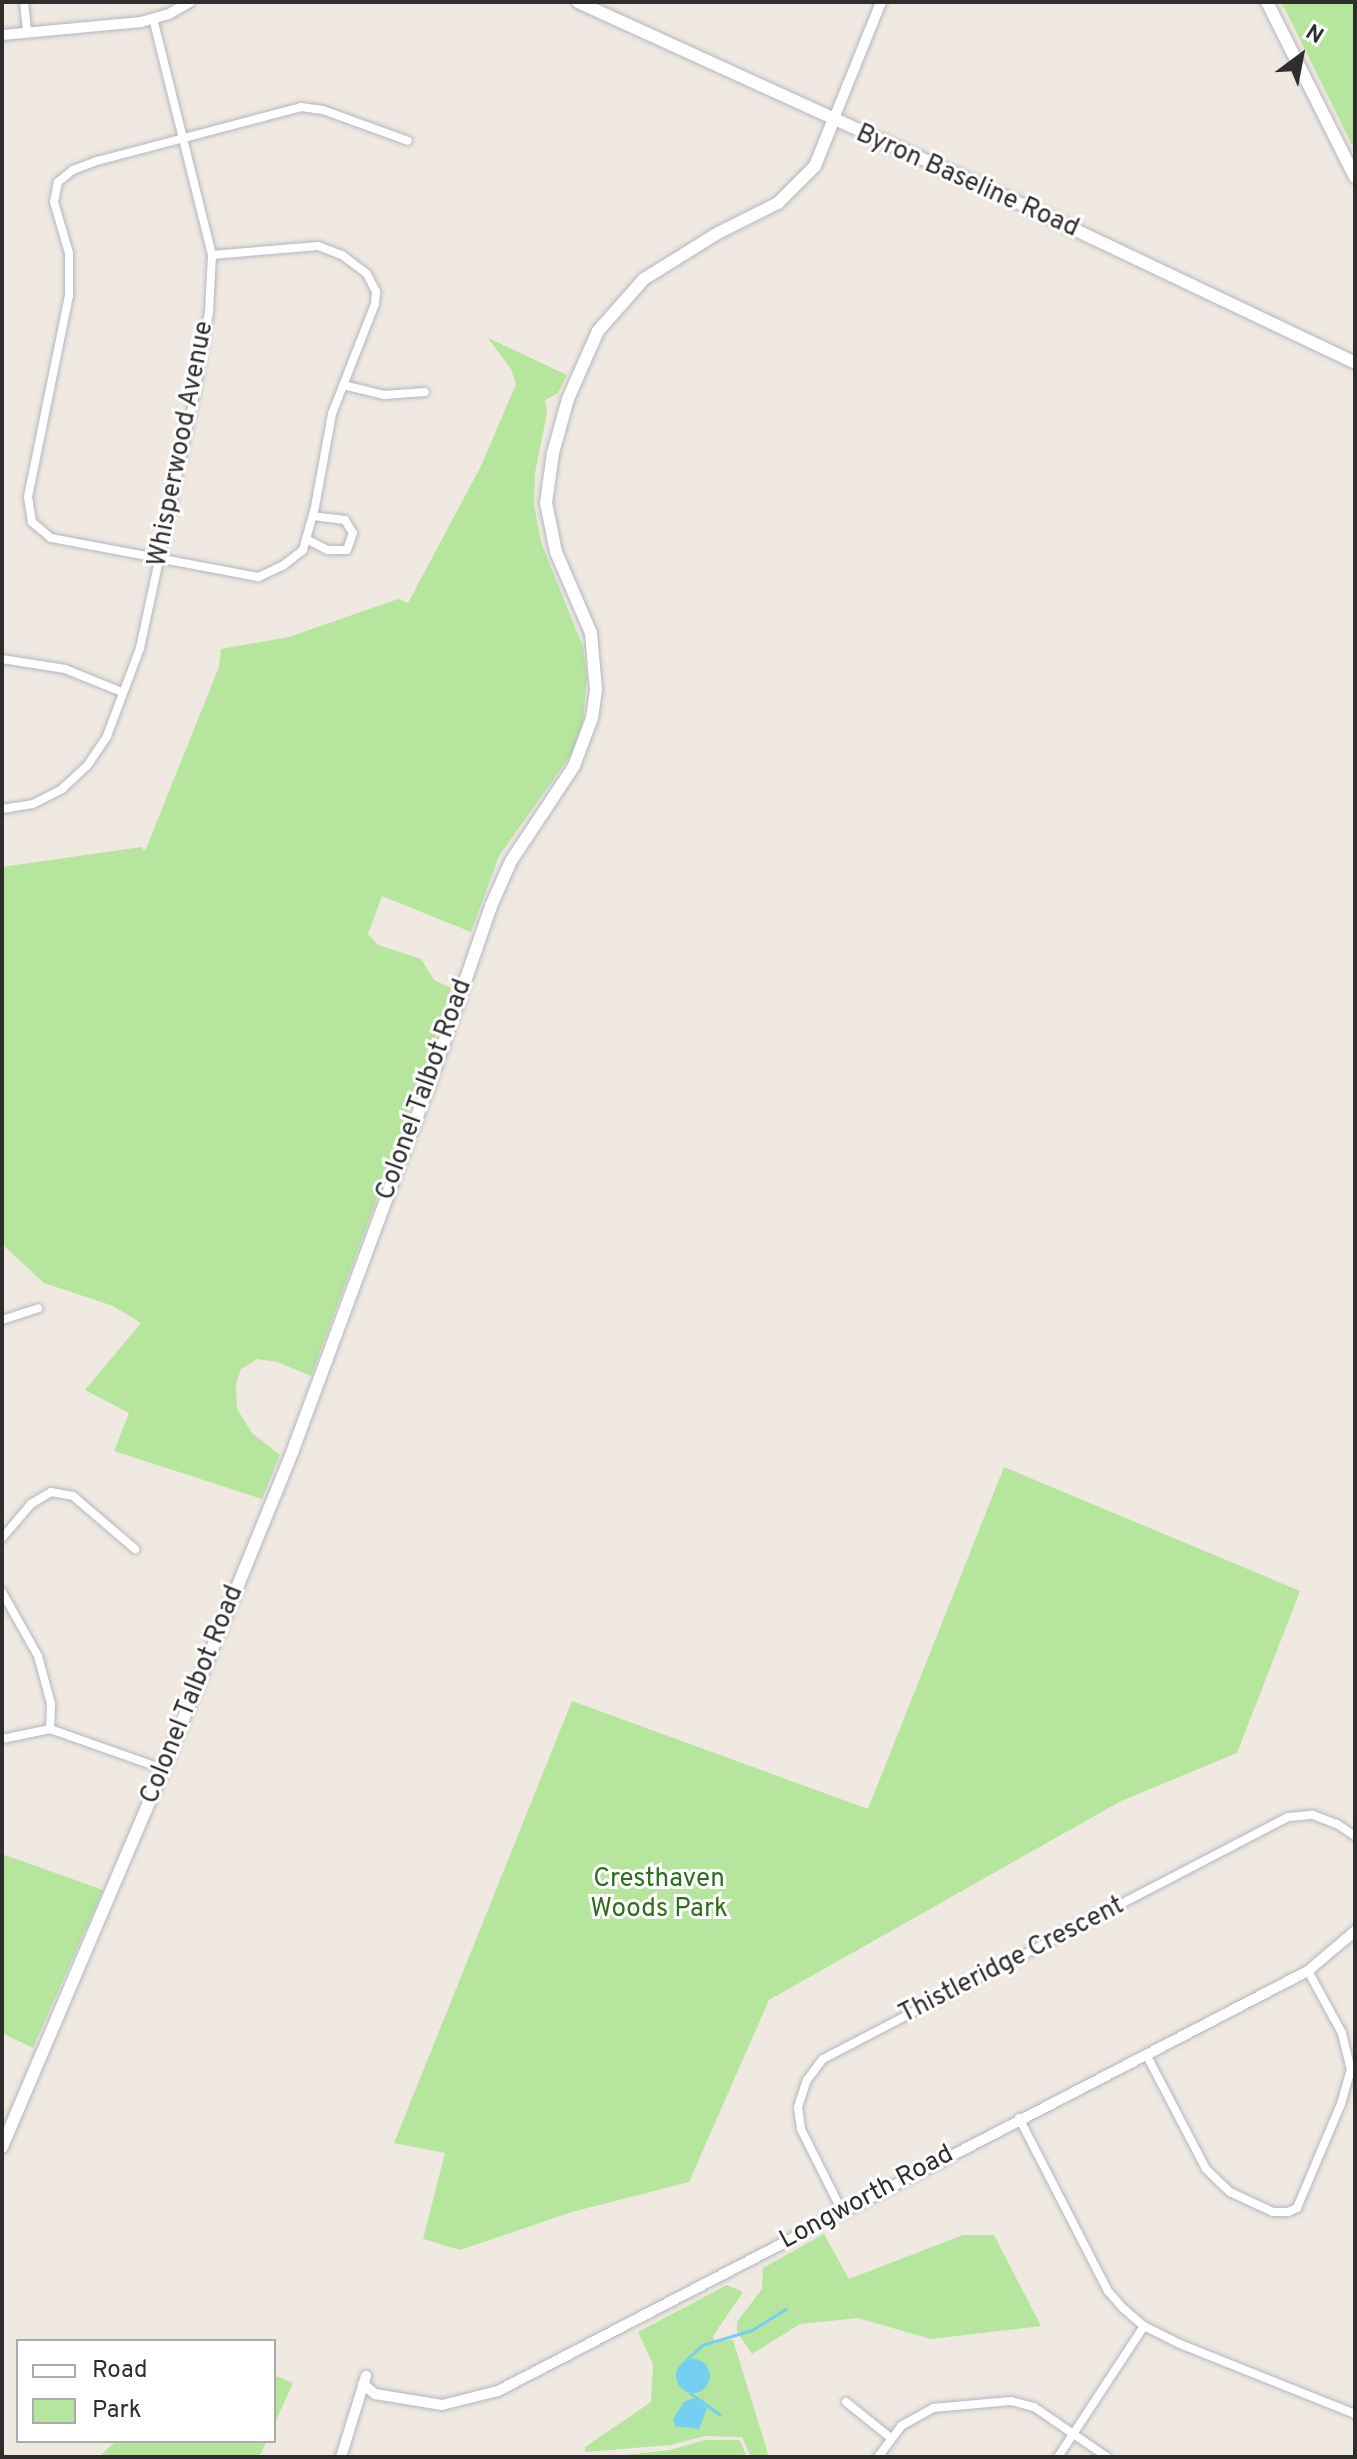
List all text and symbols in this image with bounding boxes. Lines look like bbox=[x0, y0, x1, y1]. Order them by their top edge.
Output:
north arrow bbox=[1261, 16, 1341, 96]
text: N bbox=[1300, 20, 1328, 51]
street label: Byron Baseline Road bbox=[851, 119, 1083, 245]
street label: Whisperwood Avenue bbox=[143, 318, 221, 570]
street label: Colonel Talbot Road bbox=[370, 975, 480, 1205]
street label: Colonel Talbot Road bbox=[135, 1581, 251, 1809]
park label: Cresthaven Woods Park bbox=[590, 1864, 728, 1926]
street label: Thistleridge Crescent bbox=[894, 1891, 1130, 2031]
street label: Longworth Road bbox=[775, 2139, 959, 2257]
legend bbox=[16, 2339, 276, 2443]
text: Road bbox=[92, 2356, 148, 2386]
text: Park bbox=[92, 2396, 142, 2426]

